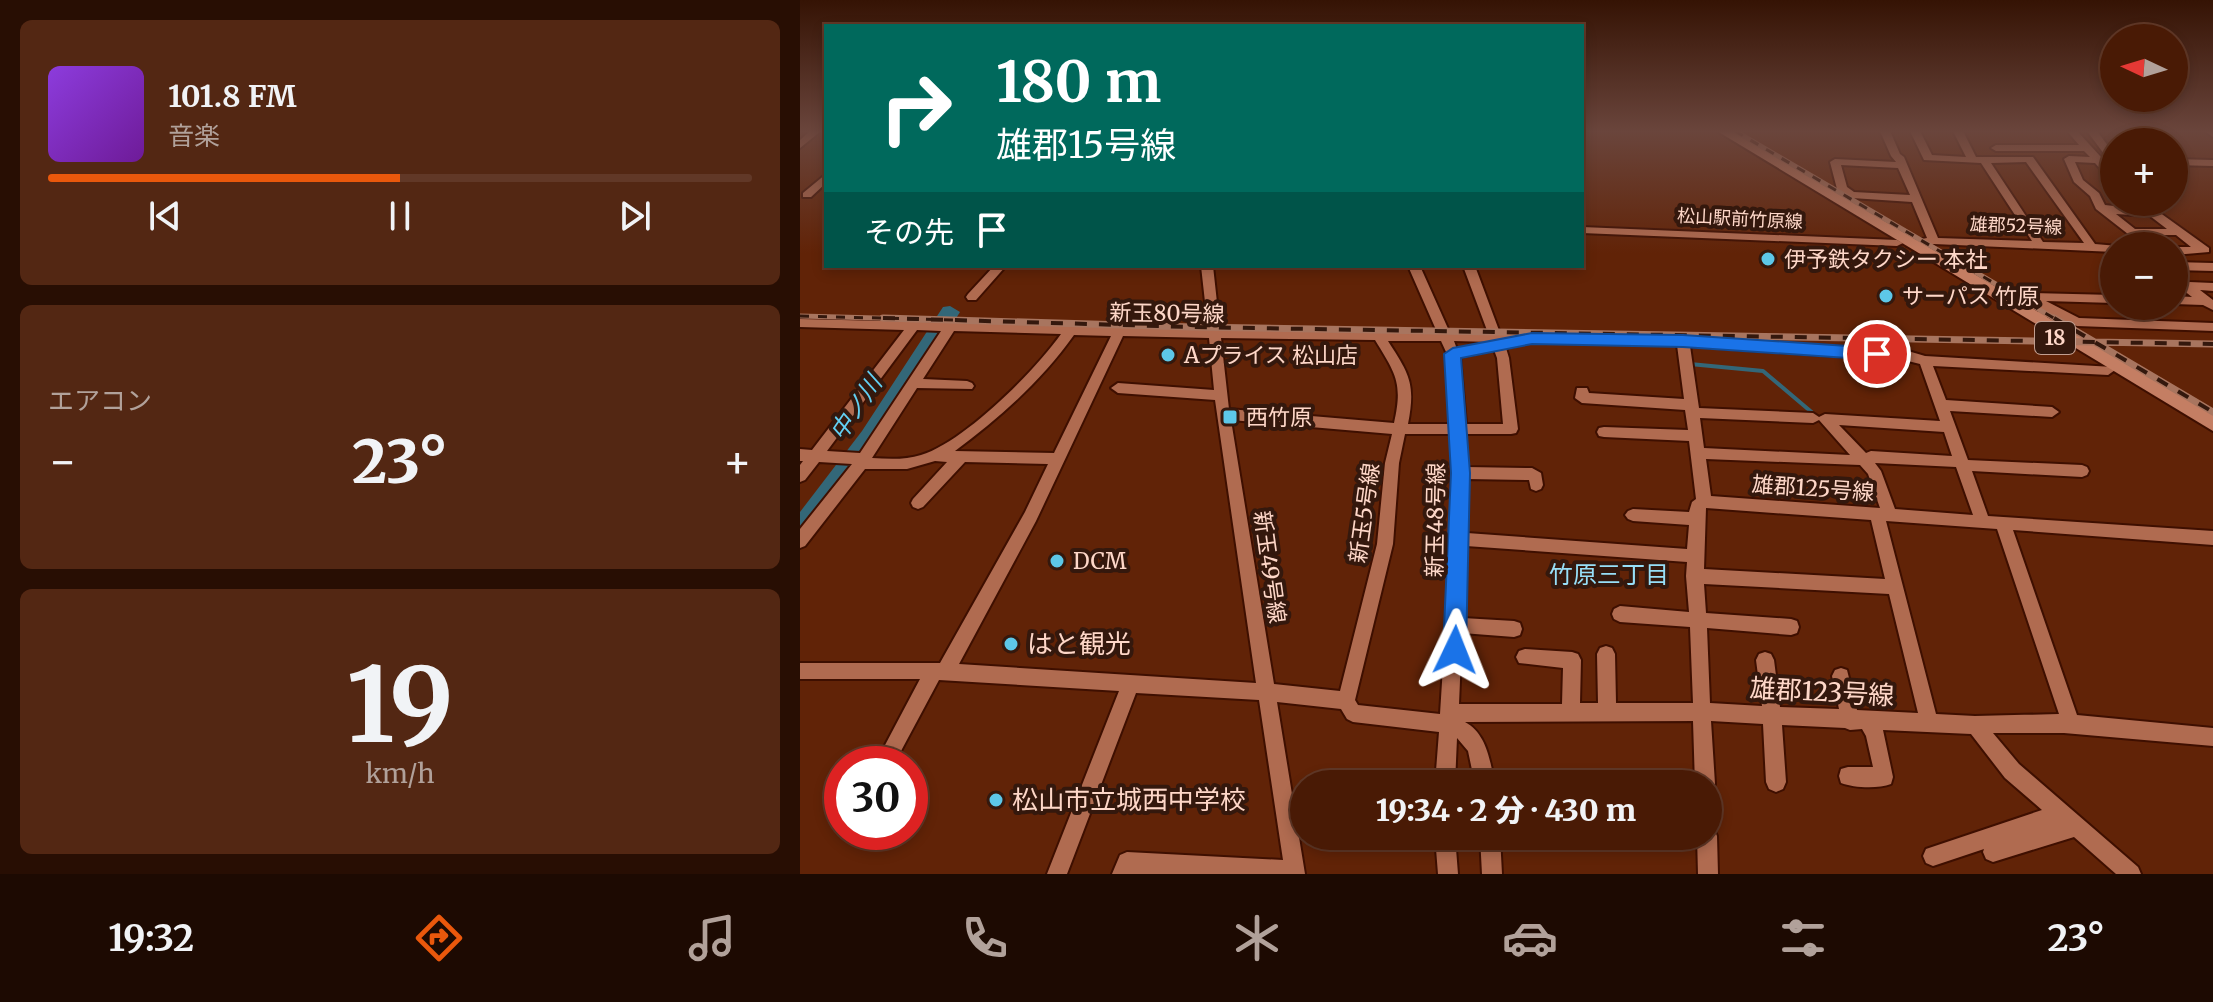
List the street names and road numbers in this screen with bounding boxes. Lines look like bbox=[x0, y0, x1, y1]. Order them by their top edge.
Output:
street label: 松山駅前竹原線 bbox=[1677, 204, 1804, 233]
street label: 雄郡52号線 bbox=[1969, 212, 2063, 239]
street label: 新玉80号線 bbox=[1109, 298, 1225, 328]
road number: 18 bbox=[2035, 322, 2075, 354]
street label: 新玉5号線 bbox=[1343, 461, 1385, 565]
street label: 新玉48号線 bbox=[1420, 462, 1450, 578]
street label: 雄郡125号線 bbox=[1751, 470, 1875, 506]
street label: 新玉49号線 bbox=[1248, 509, 1292, 625]
street label: 雄郡123号線 bbox=[1749, 671, 1895, 712]

